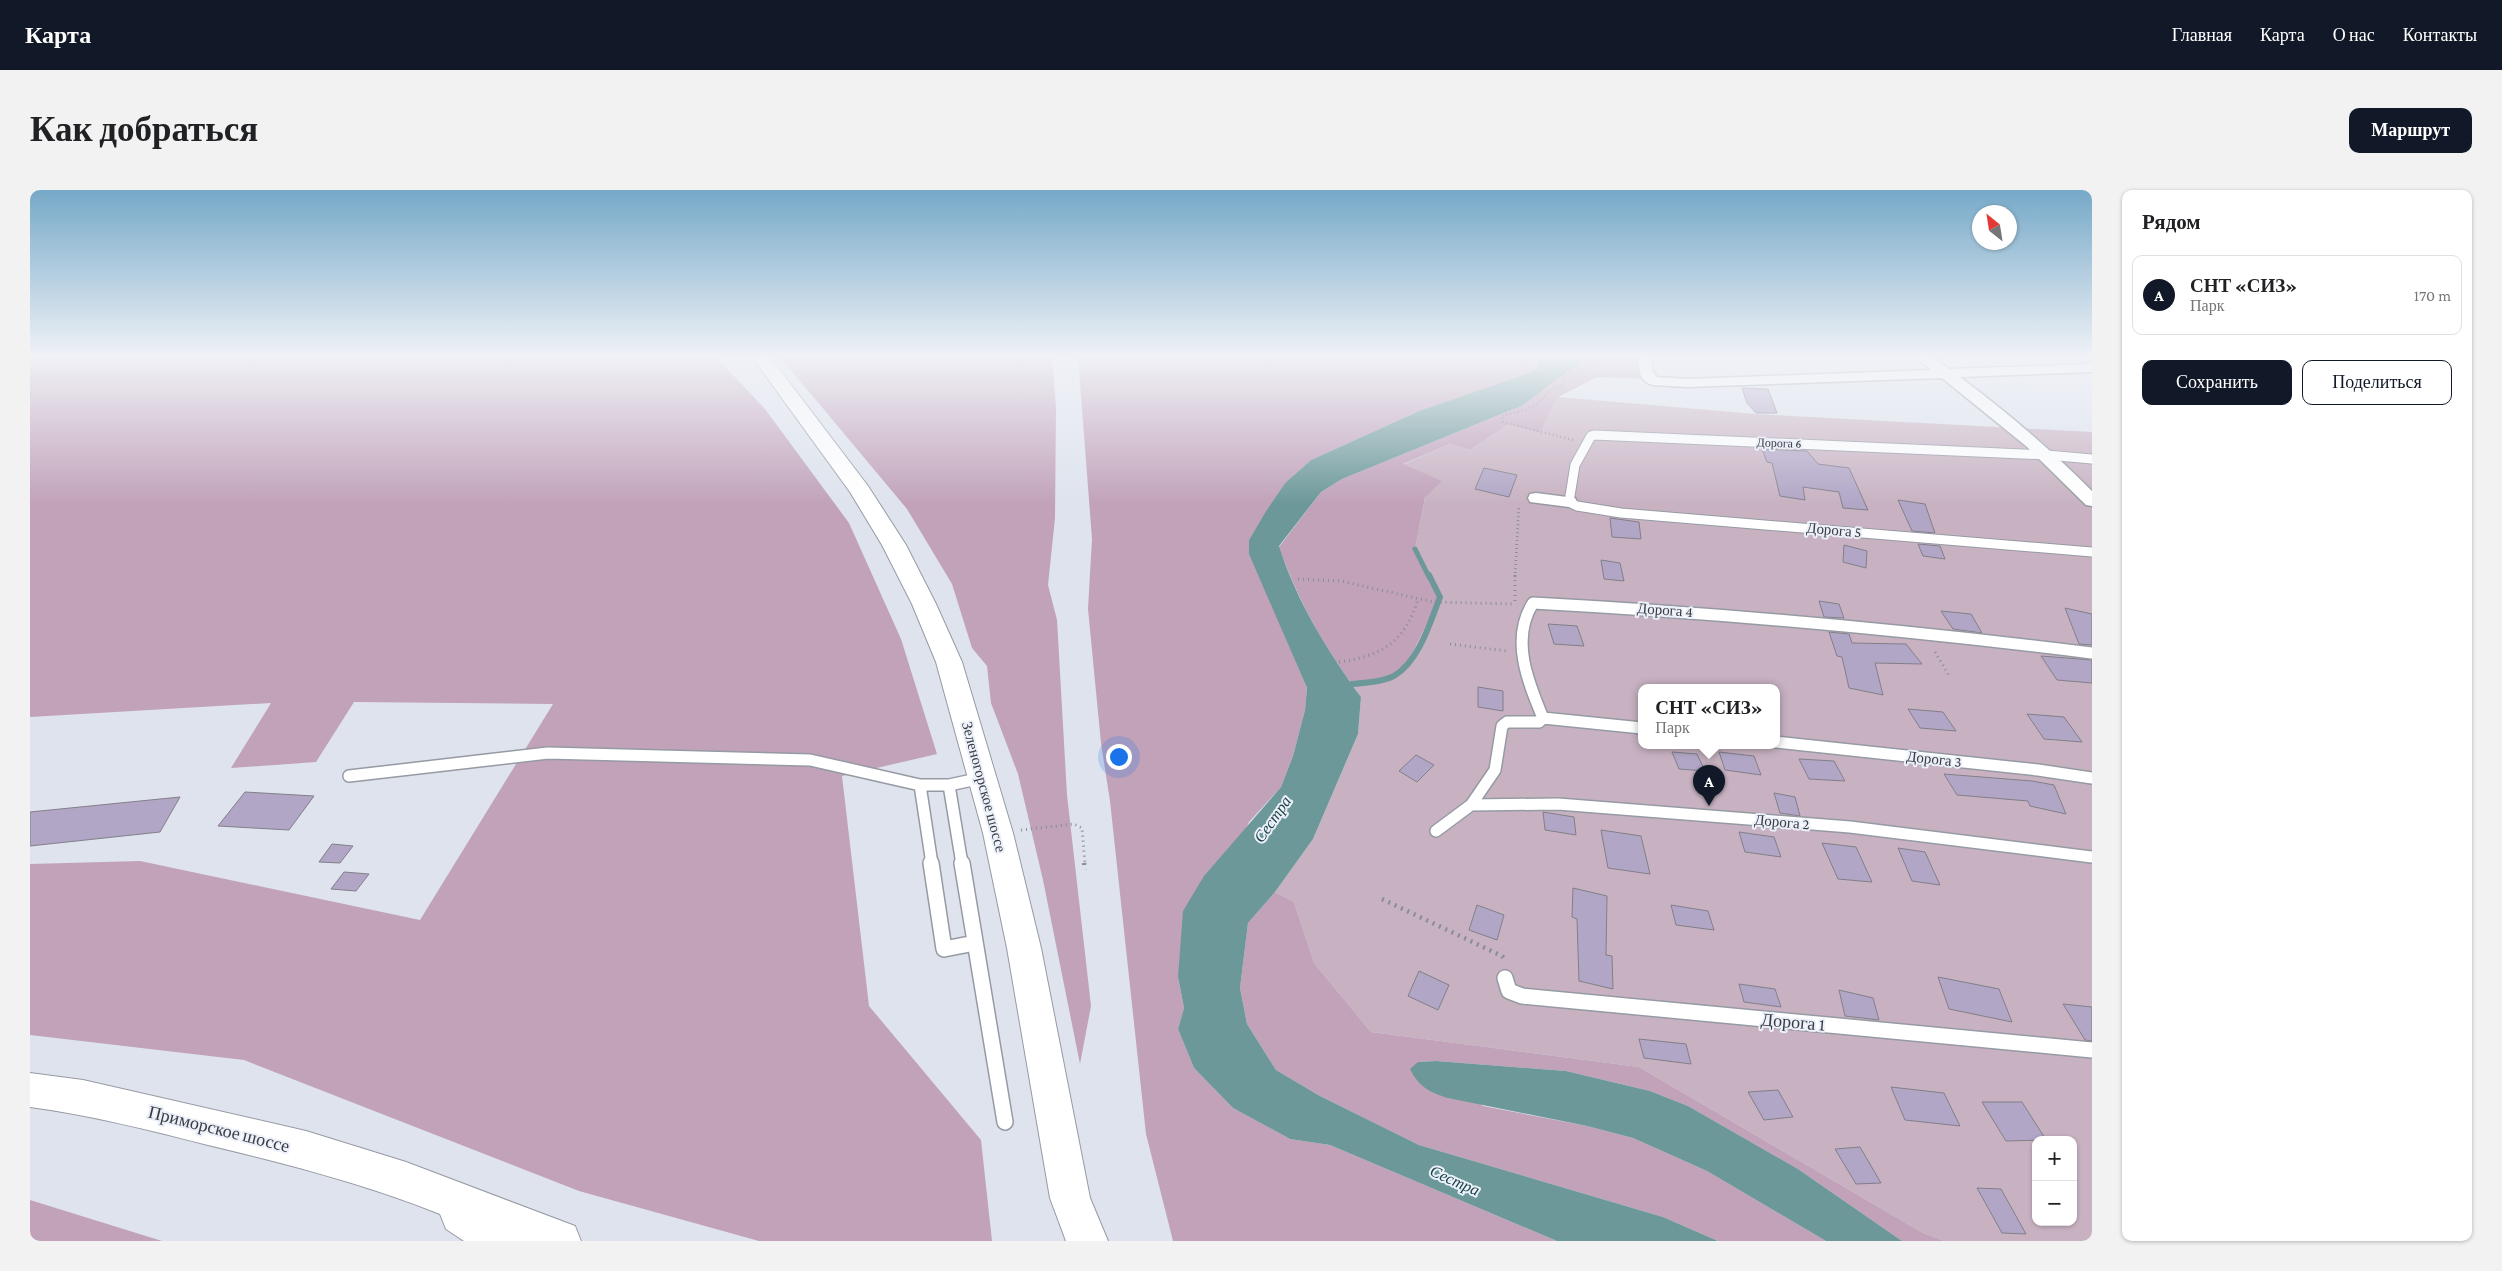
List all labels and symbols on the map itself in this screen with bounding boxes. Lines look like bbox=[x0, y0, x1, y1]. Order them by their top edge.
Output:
north arrow bbox=[1972, 205, 2017, 250]
street label: Дорога 6 bbox=[1756, 435, 1802, 451]
street label: Дорога 5 bbox=[1806, 520, 1862, 540]
street label: Дорога 4 bbox=[1637, 600, 1693, 620]
street label: Зеленогорское шоссе bbox=[959, 720, 1009, 854]
your location bbox=[1106, 744, 1132, 770]
street label: Дорога 3 bbox=[1906, 748, 1962, 770]
pin: A bbox=[1693, 765, 1725, 806]
water label: Сестра bbox=[1250, 793, 1295, 846]
street label: Дорога 2 bbox=[1754, 812, 1810, 832]
street label: Дорога 1 bbox=[1760, 1009, 1826, 1035]
street label: Приморское шоссе bbox=[146, 1102, 292, 1156]
water label: Сестра bbox=[1427, 1162, 1482, 1200]

